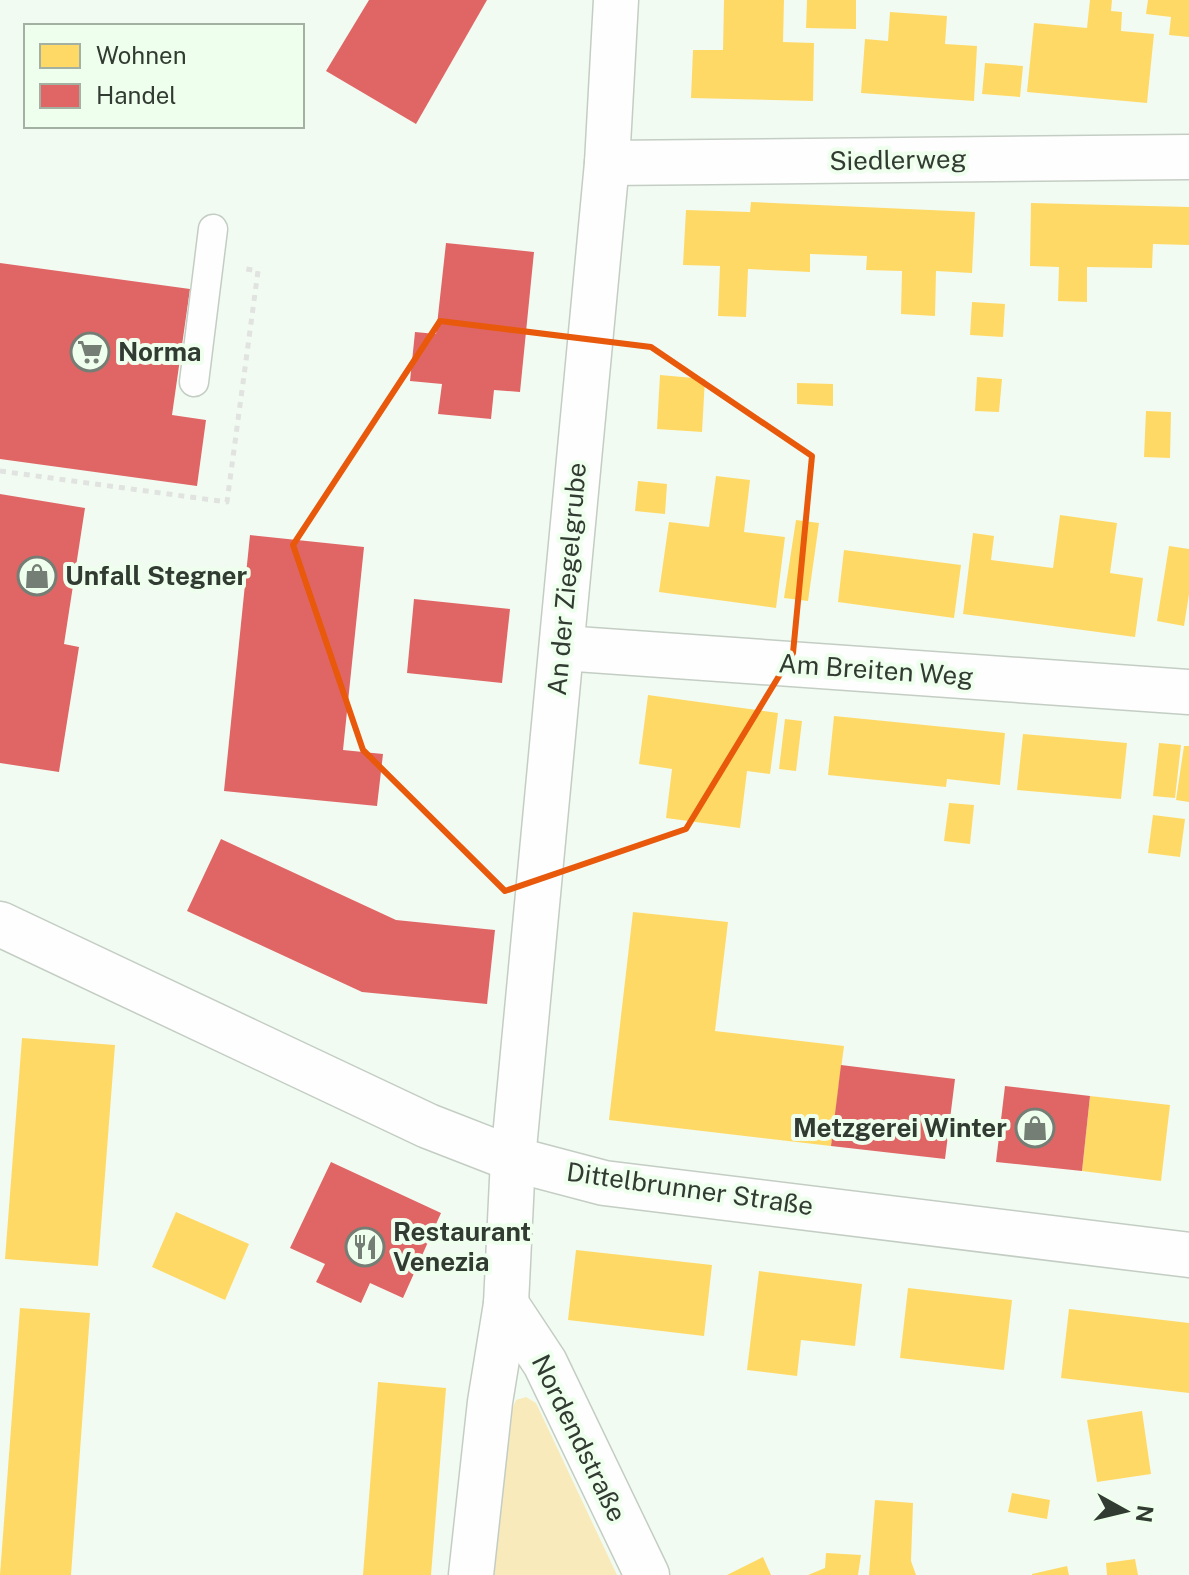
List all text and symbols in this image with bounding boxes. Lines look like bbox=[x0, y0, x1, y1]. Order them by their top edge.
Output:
legend bbox=[24, 24, 304, 128]
text: Wohnen bbox=[96, 41, 187, 69]
text: Handel bbox=[96, 81, 177, 109]
street label: Siedlerweg bbox=[829, 143, 967, 176]
supermarket icon: Norma bbox=[69, 331, 111, 373]
place label: Norma bbox=[118, 336, 202, 367]
street label: An der Ziegelgrube bbox=[541, 461, 592, 697]
shop icon: Unfall Stegner bbox=[16, 555, 58, 597]
place label: Unfall Stegner bbox=[65, 560, 248, 591]
street label: Am Breiten Weg bbox=[777, 647, 975, 692]
shop icon: Metzgerei Winter bbox=[1014, 1107, 1056, 1149]
place label: Metzgerei Winter bbox=[793, 1112, 1007, 1143]
street label: Dittelbrunner Straße bbox=[565, 1156, 815, 1221]
place label: Restaurant Venezia bbox=[393, 1216, 531, 1277]
restaurant icon: Restaurant Venezia bbox=[344, 1226, 386, 1268]
street label: Nordendstraße bbox=[526, 1349, 633, 1526]
north arrow bbox=[1085, 1471, 1165, 1551]
text: N bbox=[1131, 1503, 1159, 1524]

